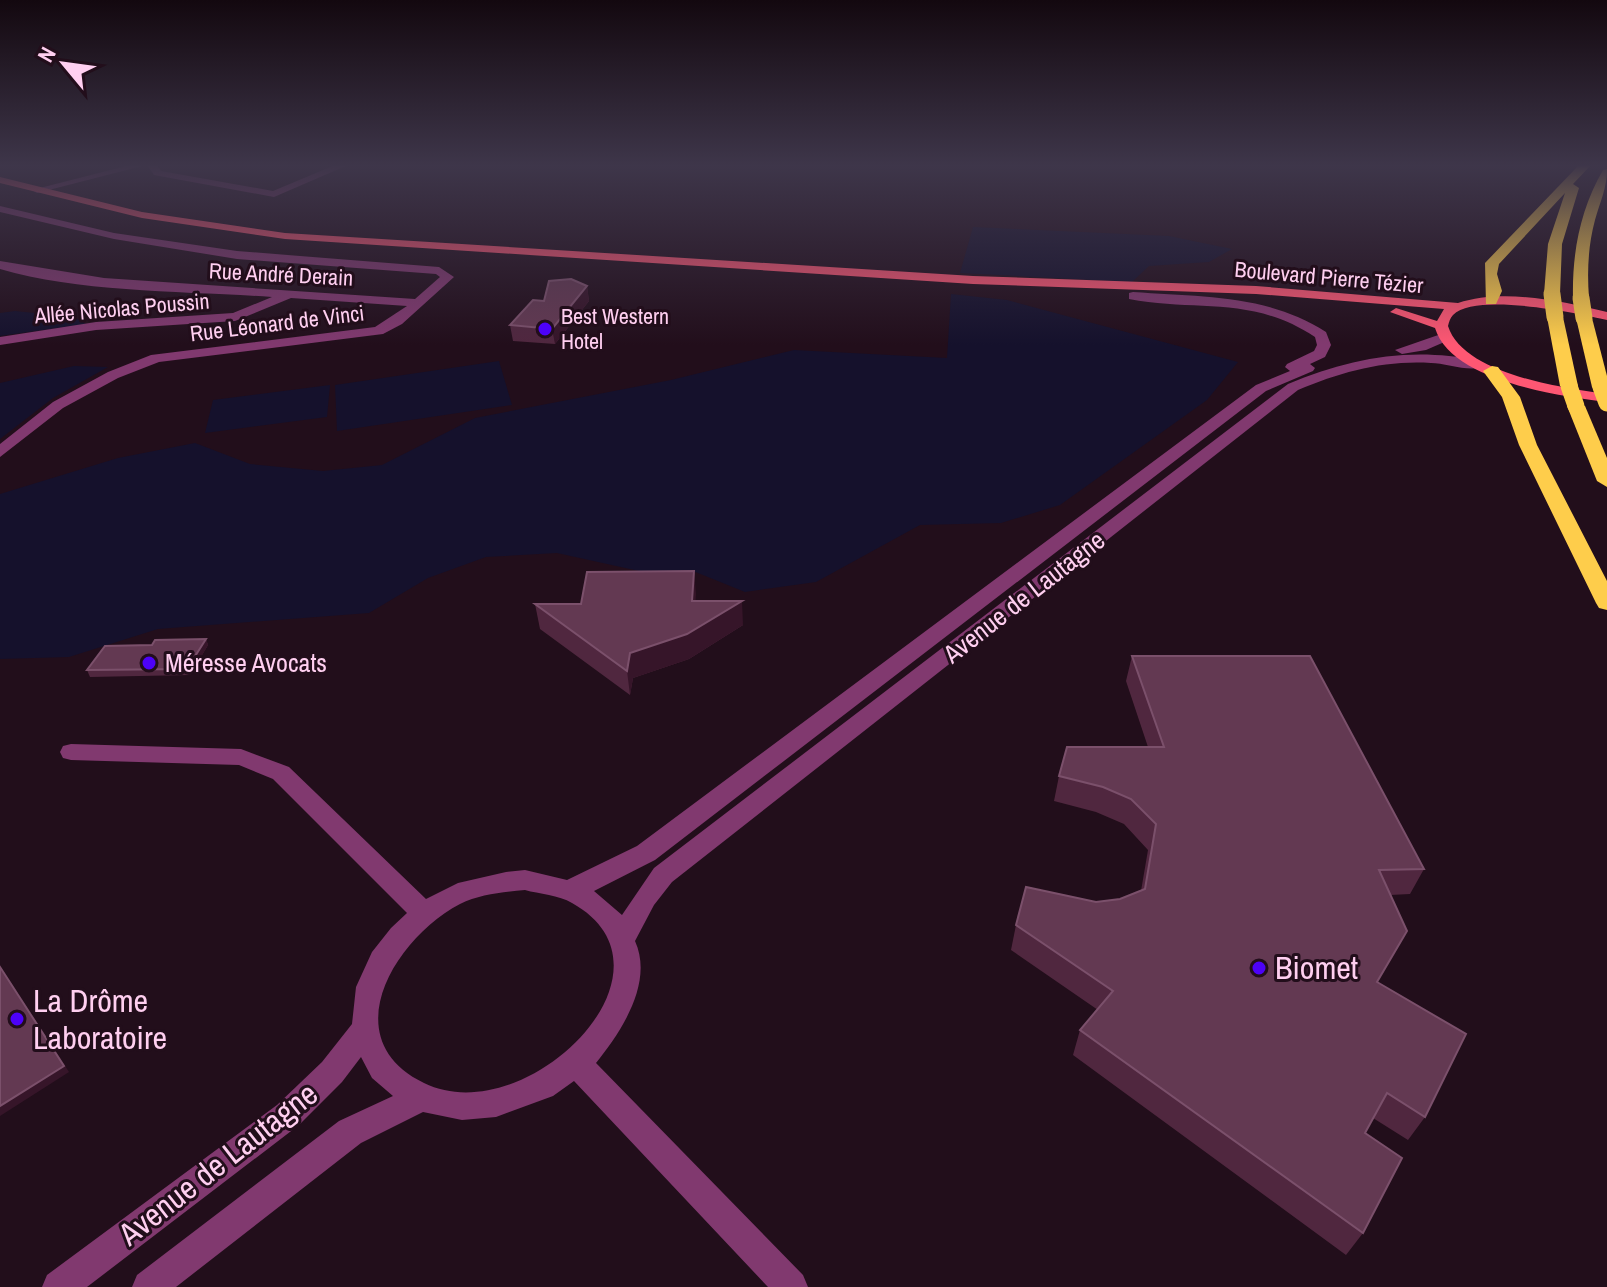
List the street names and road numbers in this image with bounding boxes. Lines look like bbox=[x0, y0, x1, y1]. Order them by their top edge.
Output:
street label: Boulevard Pierre Tézier bbox=[1233, 254, 1425, 300]
street label: Rue André Derain bbox=[208, 255, 354, 293]
street label: Allée Nicolas Poussin bbox=[32, 285, 211, 331]
street label: Rue Léonard de Vinci bbox=[188, 297, 366, 349]
street label: Avenue de Lautagne bbox=[935, 522, 1112, 671]
street label: Avenue de Lautagne bbox=[108, 1072, 326, 1256]

